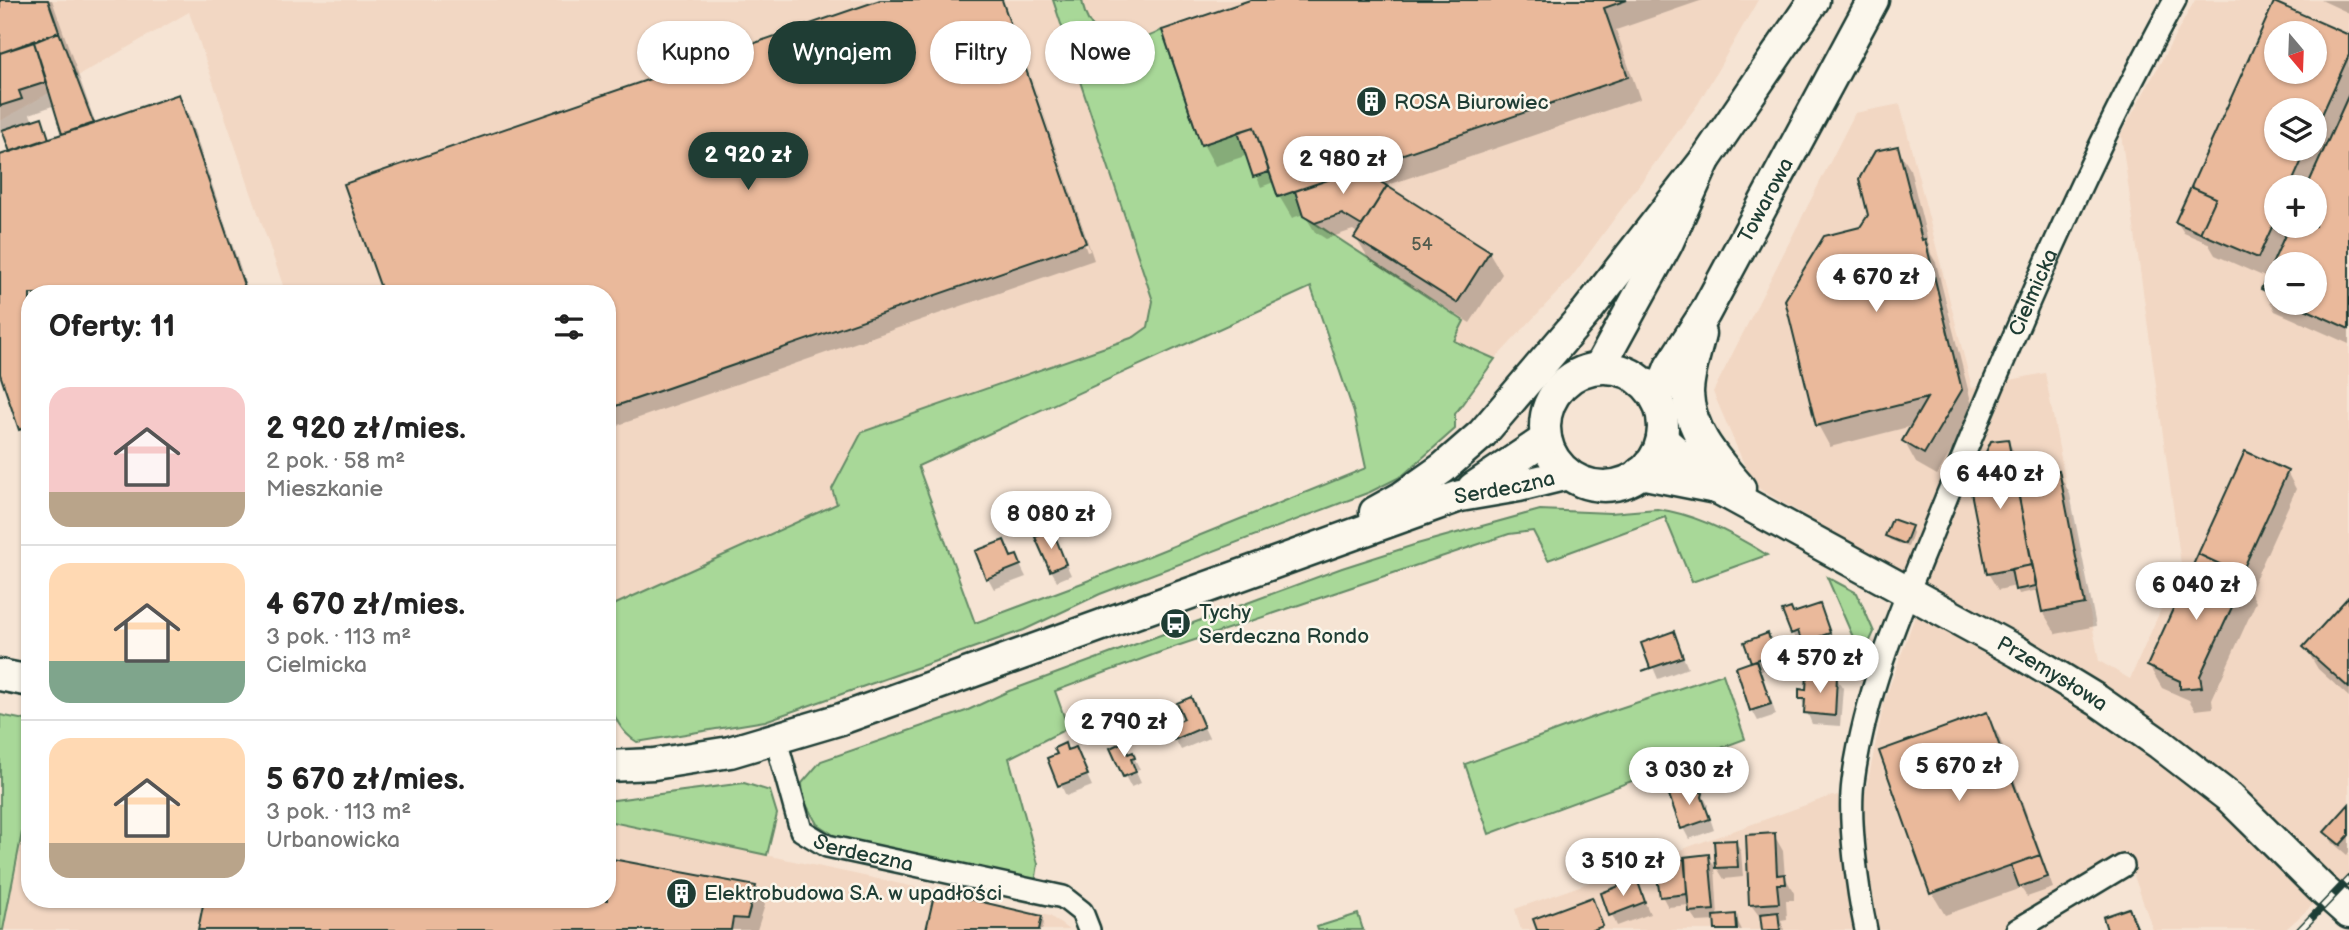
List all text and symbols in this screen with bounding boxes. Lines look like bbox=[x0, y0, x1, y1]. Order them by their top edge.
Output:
chip: Kupno bbox=[637, 21, 754, 84]
chip: Wynajem bbox=[768, 21, 916, 84]
chip: Filtry bbox=[930, 21, 1031, 84]
chip: Nowe bbox=[1045, 21, 1155, 84]
north arrow bbox=[2264, 21, 2328, 84]
map controls bbox=[2264, 21, 2327, 315]
building icon: ROSA Biurowiec bbox=[1354, 85, 1388, 119]
place label: ROSA Biurowiec bbox=[1394, 90, 1549, 115]
button: layers bbox=[2264, 98, 2327, 161]
pin: 2 920 zł bbox=[676, 132, 820, 192]
pin: 2 980 zł bbox=[1271, 136, 1415, 196]
text: 2 920 zł bbox=[704, 141, 792, 169]
text: 2 980 zł bbox=[1299, 145, 1387, 173]
street label: Towarowa bbox=[1733, 153, 1799, 247]
button: + bbox=[2264, 175, 2327, 238]
house number: 54 bbox=[1411, 234, 1433, 255]
street label: Cielmicka bbox=[2003, 245, 2063, 340]
button: − bbox=[2264, 252, 2327, 315]
pin: 4 670 zł bbox=[1804, 254, 1948, 314]
text: 4 670 zł bbox=[1832, 263, 1920, 291]
icon: filters bbox=[550, 308, 588, 346]
text: Oferty: 11 bbox=[49, 309, 175, 345]
text: 2 920 zł/mies. bbox=[266, 411, 466, 447]
icon: home bbox=[105, 415, 189, 499]
text: 2 pok. · 58 m² bbox=[266, 447, 405, 475]
pin: 6 440 zł bbox=[1928, 452, 2072, 511]
text: 6 440 zł bbox=[1956, 460, 2044, 488]
street label: Serdeczna bbox=[1452, 465, 1557, 509]
text: Mieszkanie bbox=[266, 475, 383, 503]
pin: 8 080 zł bbox=[979, 491, 1123, 551]
text: 8 080 zł bbox=[1007, 500, 1095, 528]
pin: 6 040 zł bbox=[2124, 562, 2268, 622]
text: 6 040 zł bbox=[2152, 571, 2240, 599]
text: 4 670 zł/mies. bbox=[266, 587, 465, 623]
icon: home bbox=[105, 591, 189, 675]
place label: Tychy Serdeczna Rondo bbox=[1199, 600, 1369, 649]
bus stop icon: Tychy Serdeczna Rondo bbox=[1159, 607, 1193, 641]
text: 3 pok. · 113 m² bbox=[266, 623, 411, 651]
street label: Przemysłowa bbox=[1993, 631, 2113, 716]
pin: 4 570 zł bbox=[1748, 636, 1892, 695]
text: 4 570 zł bbox=[1777, 644, 1863, 672]
text: Cielmicka bbox=[266, 651, 367, 679]
pin: 2 790 zł bbox=[1052, 700, 1196, 759]
text: 2 790 zł bbox=[1081, 708, 1167, 736]
pin: 5 670 zł bbox=[1887, 744, 2031, 803]
pin: 3 030 zł bbox=[1617, 748, 1761, 807]
text: 5 670 zł bbox=[1916, 752, 2002, 780]
text: 3 030 zł bbox=[1645, 756, 1733, 784]
text: 5 670 zł/mies. bbox=[266, 762, 465, 798]
icon: home bbox=[105, 766, 189, 850]
text: 3 pok. · 113 m² bbox=[266, 798, 411, 826]
text: Urbanowicka bbox=[266, 826, 400, 854]
street label: Serdeczna bbox=[809, 828, 916, 877]
pin: 3 510 zł bbox=[1551, 838, 1695, 898]
text: 3 510 zł bbox=[1581, 847, 1665, 875]
building icon: Elektrobudowa S.A. w upadłości bbox=[664, 876, 698, 910]
place label: Elektrobudowa S.A. w upadłości bbox=[704, 881, 1002, 906]

